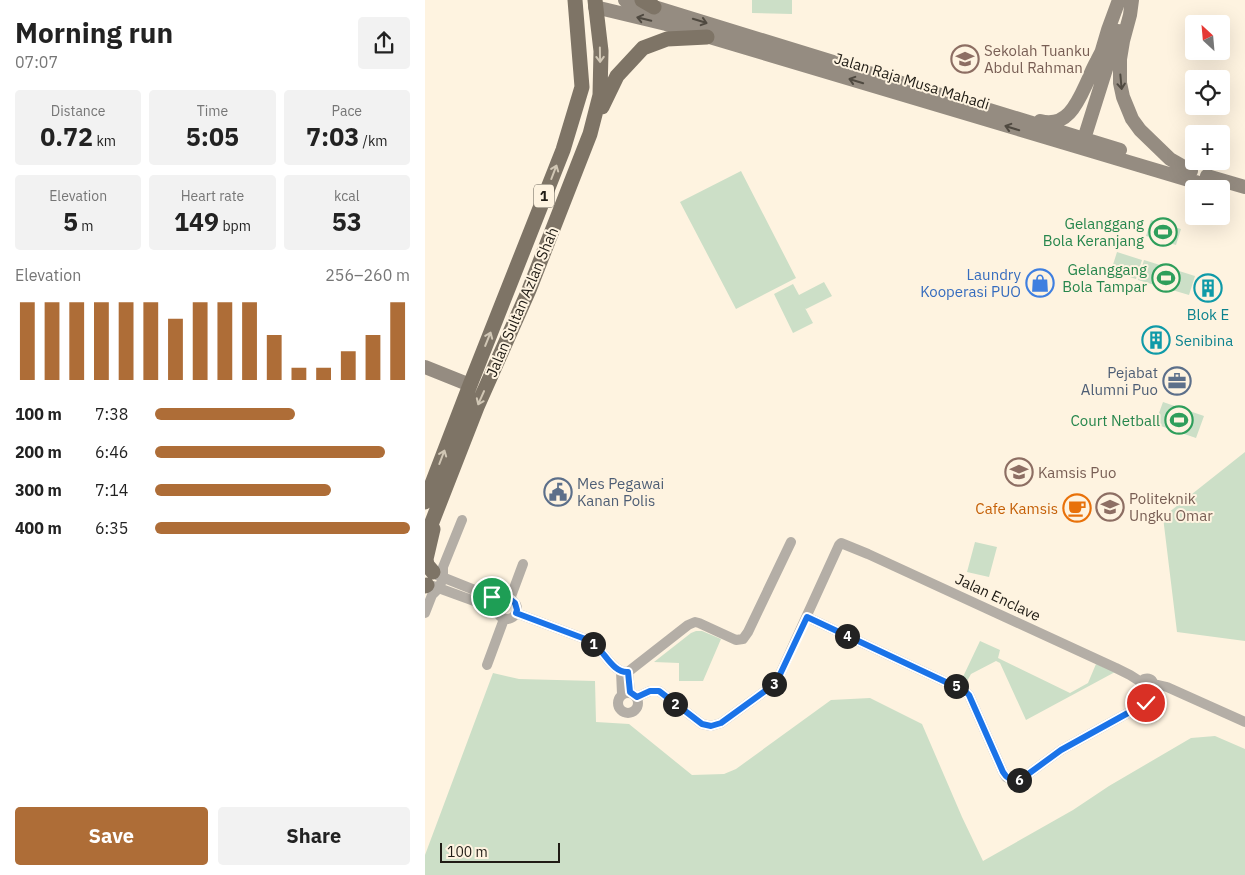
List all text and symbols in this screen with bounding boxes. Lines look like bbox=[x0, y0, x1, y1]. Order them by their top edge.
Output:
one-way arrow bbox=[636, 13, 652, 23]
text: Morning run bbox=[15, 14, 173, 51]
north arrow bbox=[1185, 15, 1230, 60]
map controls bbox=[1185, 15, 1230, 225]
button: share bbox=[358, 17, 410, 69]
one-way arrow bbox=[692, 17, 708, 27]
place label: Sekolah Tuanku Abdul Rahman bbox=[984, 41, 1090, 77]
school or university icon: Sekolah Tuanku Abdul Rahman bbox=[950, 44, 980, 74]
one-way arrow bbox=[596, 47, 605, 63]
street label: Jalan Raja Musa Mahadi bbox=[832, 48, 992, 114]
text: 07:07 bbox=[15, 52, 58, 72]
button: locate bbox=[1185, 70, 1230, 115]
one-way arrow bbox=[1116, 74, 1126, 90]
one-way arrow bbox=[849, 76, 865, 86]
text: Distance bbox=[51, 102, 105, 120]
text: Time bbox=[197, 102, 228, 120]
text: Pace bbox=[332, 102, 362, 120]
text: 0.72 bbox=[40, 120, 93, 153]
text: 5:05 bbox=[186, 120, 239, 153]
text: 7:03 bbox=[306, 120, 359, 153]
one-way arrow bbox=[1004, 122, 1020, 132]
button: + bbox=[1185, 125, 1230, 170]
text: km bbox=[93, 132, 116, 150]
text: /km bbox=[359, 132, 388, 150]
one-way arrow bbox=[550, 165, 559, 180]
button: − bbox=[1185, 180, 1230, 225]
road number: 1 bbox=[534, 185, 554, 208]
text: Elevation bbox=[49, 187, 107, 205]
text: Heart rate bbox=[181, 187, 244, 205]
text: kcal bbox=[334, 187, 360, 205]
text: 5 bbox=[63, 205, 78, 238]
text: 149 bbox=[174, 205, 219, 238]
text: 53 bbox=[332, 205, 362, 238]
place label: Gelanggang Bola Keranjang bbox=[1043, 214, 1144, 250]
text: m bbox=[78, 217, 93, 235]
text: bpm bbox=[219, 217, 251, 235]
sports icon: Gelanggang Bola Keranjang bbox=[1148, 217, 1178, 247]
street label: Jalan Sultan Azlan Shah bbox=[482, 224, 562, 380]
place label: Gelanggang Bola Tampar bbox=[1062, 260, 1147, 296]
sports icon: Gelanggang Bola Tampar bbox=[1151, 263, 1181, 293]
text: Elevation bbox=[15, 265, 81, 285]
text: 256–260 m bbox=[325, 265, 410, 285]
place label: Laundry Kooperasi PUO bbox=[920, 265, 1022, 301]
shop icon: Laundry Kooperasi PUO bbox=[1025, 268, 1055, 298]
building icon: Blok E bbox=[1193, 273, 1223, 303]
place label: Blok E bbox=[1187, 305, 1229, 324]
building icon: Senibina bbox=[1141, 325, 1171, 355]
place label: Senibina bbox=[1175, 331, 1233, 350]
one-way arrow bbox=[484, 332, 493, 347]
place label: Pejabat Alumni Puo bbox=[1081, 363, 1158, 399]
office icon: Pejabat Alumni Puo bbox=[1162, 366, 1192, 396]
one-way arrow bbox=[476, 390, 486, 405]
text: 100 m bbox=[15, 404, 62, 424]
text: 7:38 bbox=[95, 404, 128, 424]
sports icon: Court Netball bbox=[1164, 405, 1194, 435]
place label: Court Netball bbox=[1070, 411, 1160, 430]
text: 200 m bbox=[15, 442, 62, 462]
text: 6:46 bbox=[95, 442, 128, 462]
one-way arrow bbox=[438, 450, 447, 465]
school or university icon: Kamsis Puo bbox=[1004, 457, 1034, 487]
place label: Kamsis Puo bbox=[1038, 463, 1116, 482]
place label: Mes Pegawai Kanan Polis bbox=[577, 474, 664, 510]
public building icon: Mes Pegawai Kanan Polis bbox=[543, 477, 573, 507]
text: 300 m bbox=[15, 480, 62, 500]
text: 7:14 bbox=[95, 480, 128, 500]
place label: Politeknik Ungku Omar bbox=[1129, 489, 1213, 525]
school or university icon: Politeknik Ungku Omar bbox=[1095, 492, 1125, 522]
cafe icon: Cafe Kamsis bbox=[1062, 493, 1092, 523]
place label: Cafe Kamsis bbox=[975, 499, 1058, 518]
text: 400 m bbox=[15, 518, 62, 538]
text: 6:35 bbox=[95, 518, 128, 538]
street label: Jalan Enclave bbox=[952, 569, 1044, 625]
pin bbox=[471, 576, 513, 618]
icon: arrive bbox=[478, 583, 506, 611]
pin: 4 bbox=[835, 624, 859, 648]
text: 4 bbox=[843, 627, 852, 645]
pin: 1 bbox=[581, 632, 605, 656]
text: 1 bbox=[589, 635, 598, 653]
pin: 3 bbox=[761, 672, 787, 696]
pin: 5 bbox=[943, 674, 969, 698]
text: 3 bbox=[770, 675, 779, 693]
text: 5 bbox=[952, 677, 961, 695]
pin bbox=[1125, 682, 1167, 724]
icon: check bbox=[1132, 689, 1160, 717]
pin: 2 bbox=[663, 692, 687, 716]
text: 2 bbox=[671, 695, 680, 713]
pin: 6 bbox=[1007, 768, 1031, 792]
text: 6 bbox=[1015, 771, 1024, 789]
button: Save bbox=[15, 807, 208, 865]
button: Share bbox=[218, 807, 410, 865]
scale bar bbox=[440, 840, 560, 863]
text: 100 m bbox=[447, 843, 488, 861]

